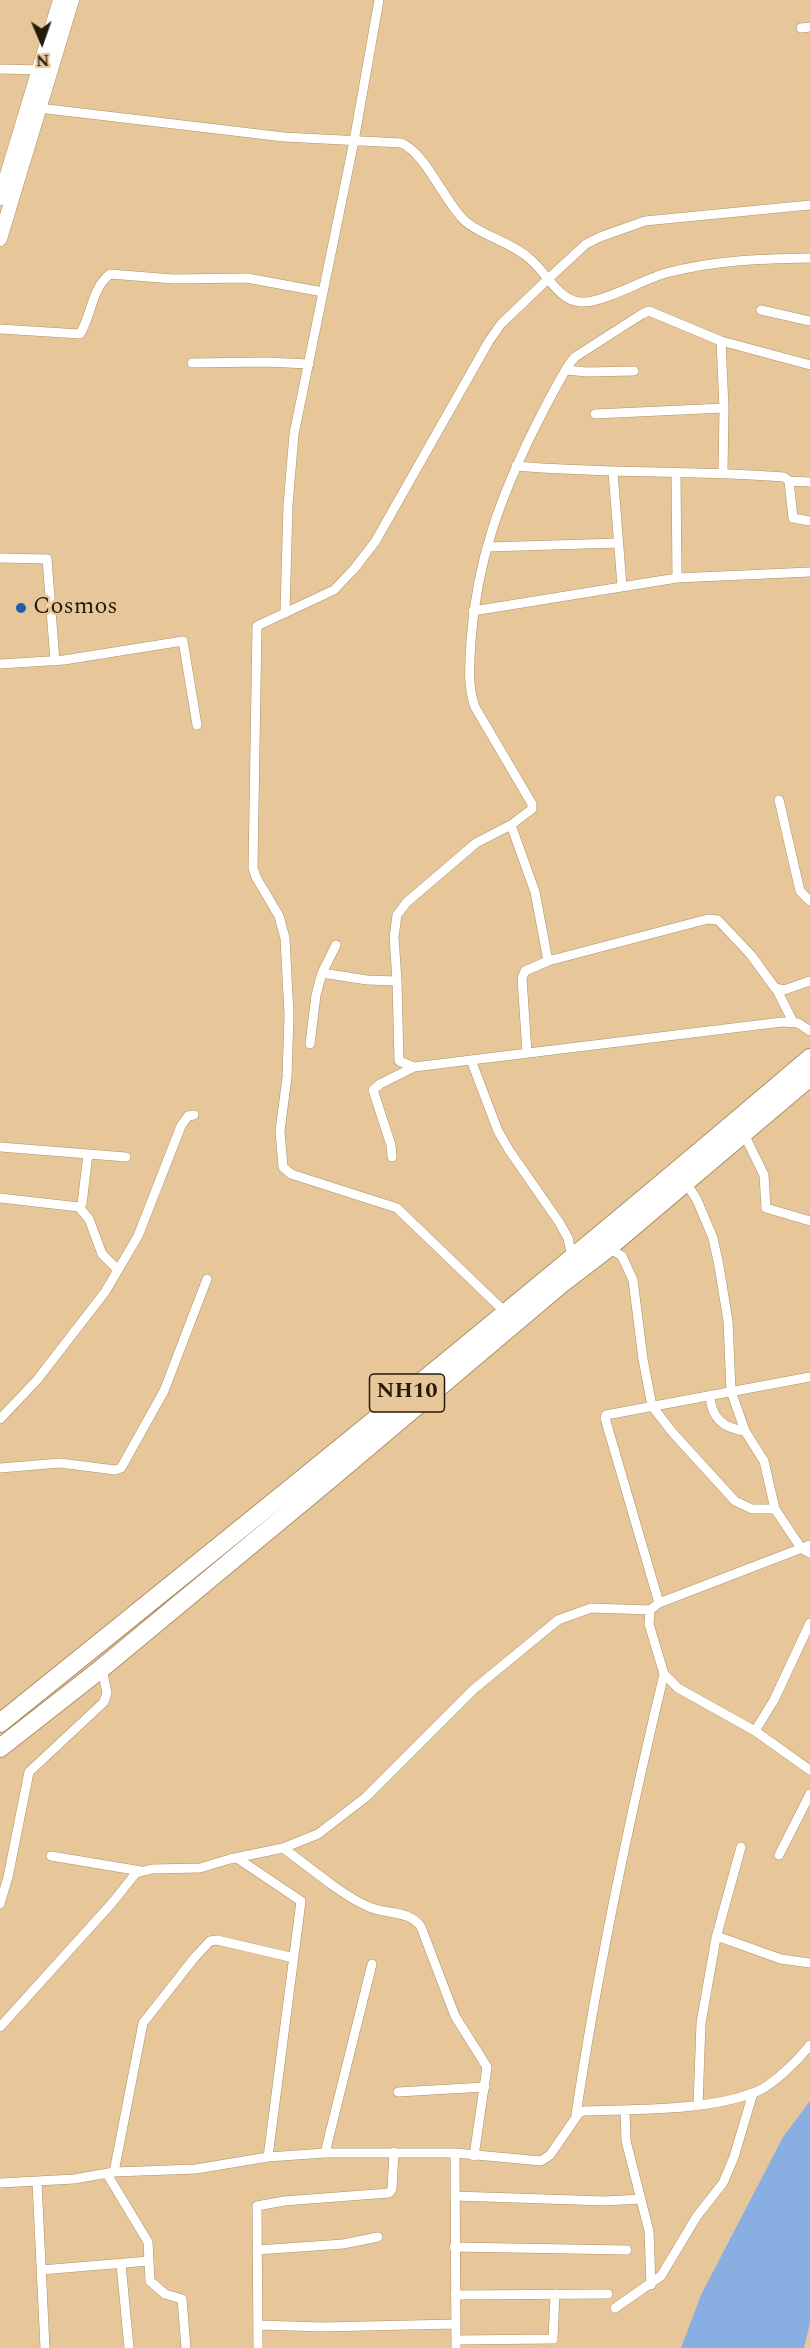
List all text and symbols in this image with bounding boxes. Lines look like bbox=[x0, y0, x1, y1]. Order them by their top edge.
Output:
north arrow bbox=[12, 12, 72, 72]
text: N bbox=[36, 48, 50, 72]
place label: Cosmos bbox=[33, 594, 118, 622]
marker: Cosmos bbox=[14, 601, 28, 615]
road number: NH10 bbox=[370, 1374, 444, 1412]

